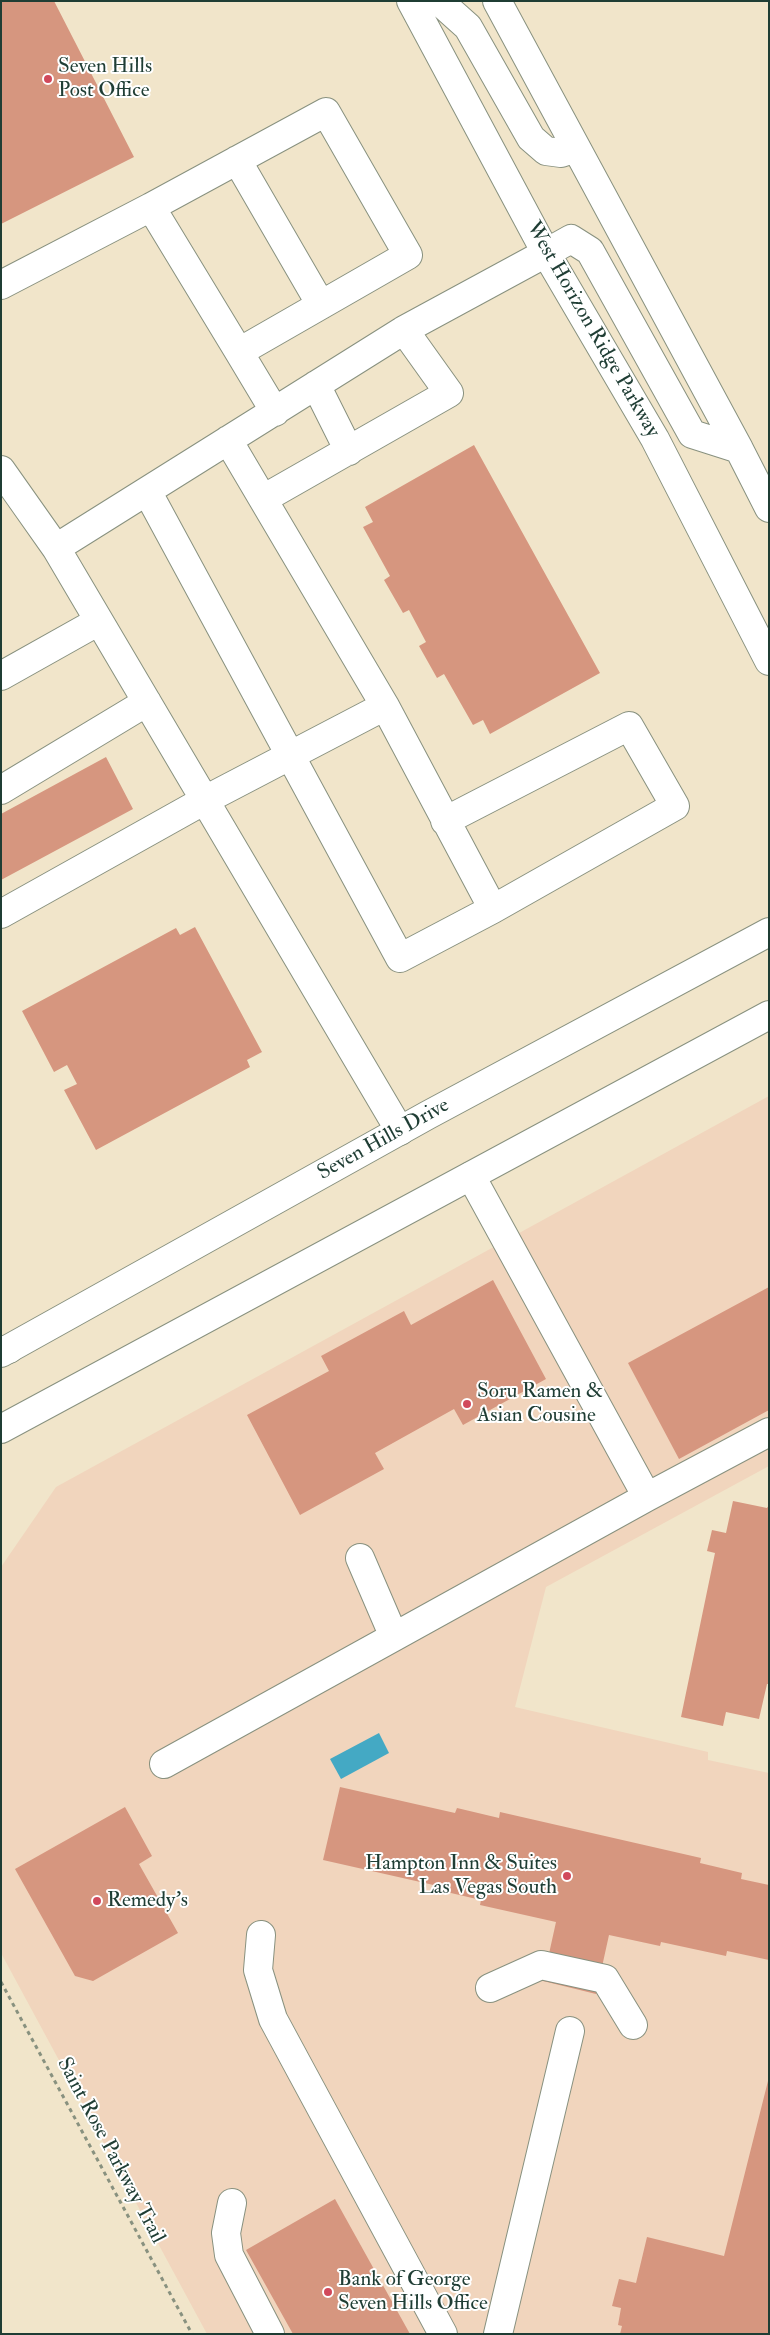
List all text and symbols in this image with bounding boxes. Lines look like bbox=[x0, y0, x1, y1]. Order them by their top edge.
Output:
place label: Seven Hills Post Office bbox=[58, 54, 152, 104]
marker: Seven Hills Post Office bbox=[42, 73, 54, 85]
street label: West Horizon Ridge Parkway bbox=[520, 217, 664, 443]
street label: Seven Hills Drive bbox=[314, 1093, 454, 1187]
place label: Soru Ramen & Asian Cousine bbox=[477, 1379, 603, 1429]
marker: Soru Ramen & Asian Cousine bbox=[461, 1398, 473, 1410]
place label: Hampton Inn & Suites Las Vegas South bbox=[365, 1851, 557, 1901]
marker: Hampton Inn & Suites Las Vegas South bbox=[561, 1870, 573, 1882]
place label: Remedy's bbox=[107, 1888, 188, 1914]
marker: Remedy's bbox=[91, 1895, 103, 1907]
street label: Saint Rose Parkway Trail bbox=[50, 2054, 170, 2248]
place label: Bank of George Seven Hills Office bbox=[338, 2267, 488, 2317]
marker: Bank of George Seven Hills Office bbox=[322, 2286, 334, 2298]

